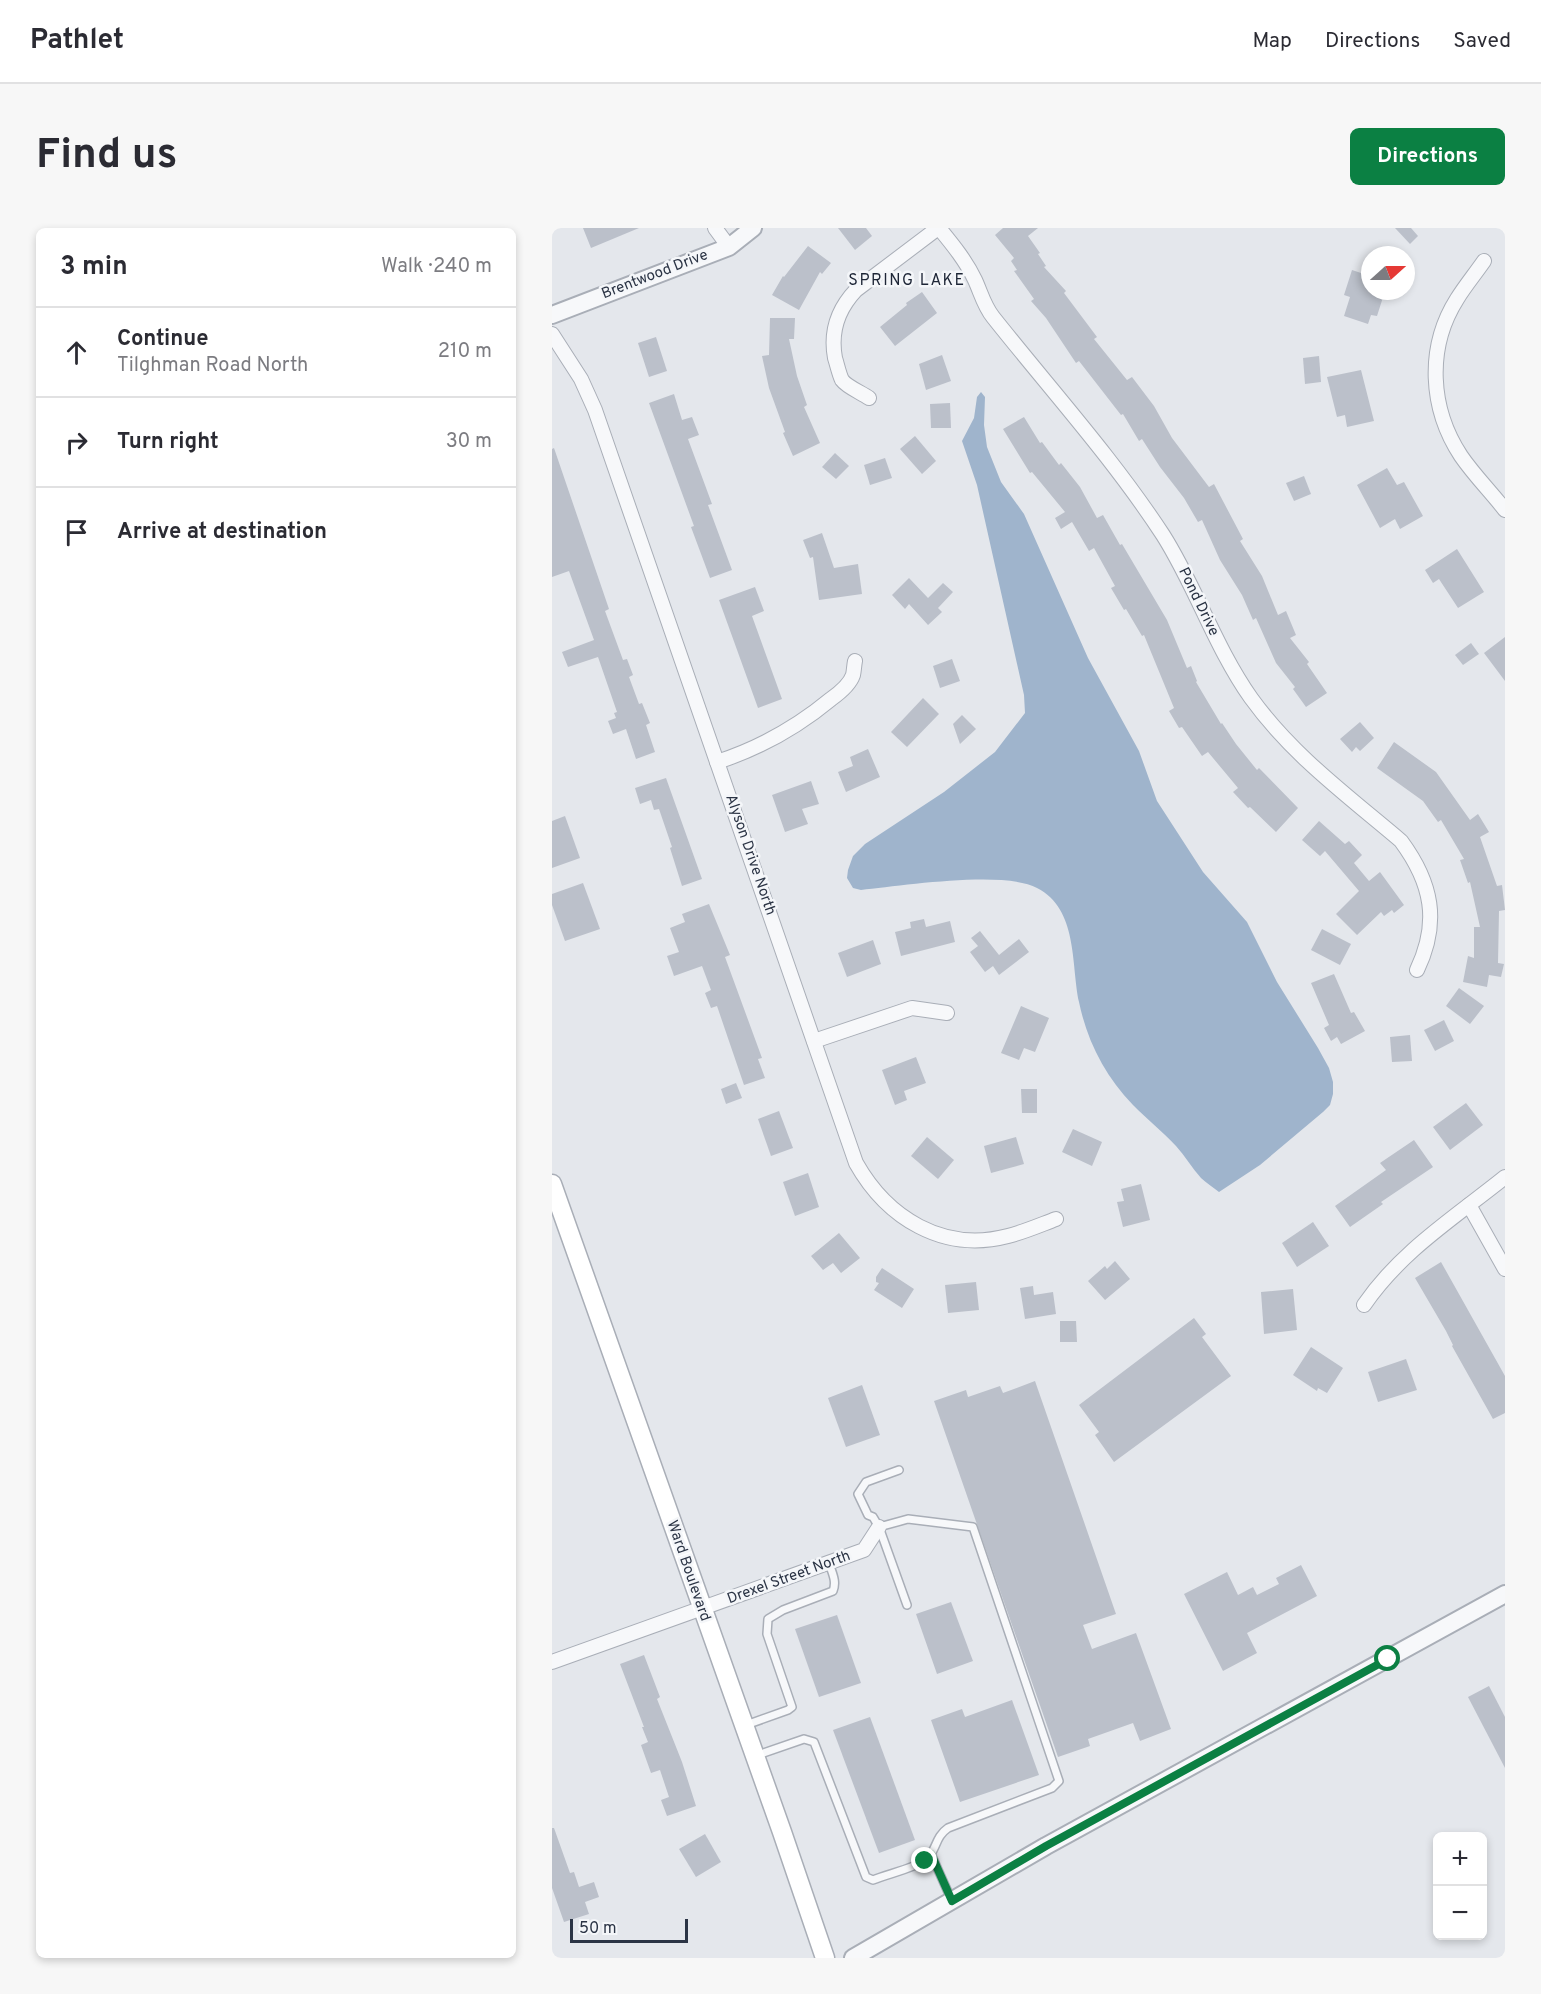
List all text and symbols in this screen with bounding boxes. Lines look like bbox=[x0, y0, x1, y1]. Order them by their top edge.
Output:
text: Pathlet bbox=[30, 23, 124, 59]
text: Map bbox=[1252, 28, 1292, 55]
text: Directions bbox=[1325, 28, 1420, 55]
text: Saved bbox=[1453, 28, 1511, 55]
button: Directions bbox=[1350, 128, 1505, 185]
text: Find us bbox=[36, 130, 177, 183]
street label: Brentwood Drive bbox=[599, 246, 711, 304]
north arrow bbox=[1361, 246, 1415, 300]
text: 3 min bbox=[60, 251, 128, 284]
text: Walk · 240 m bbox=[381, 254, 492, 280]
district label: SPRING LAKE bbox=[848, 271, 966, 291]
text: Continue bbox=[117, 326, 208, 353]
icon: ahead bbox=[60, 336, 93, 369]
text: 210 m bbox=[438, 339, 492, 365]
text: Tilghman Road North bbox=[117, 353, 308, 379]
icon: right bbox=[60, 426, 93, 459]
text: Turn right bbox=[117, 429, 219, 456]
text: 30 m bbox=[446, 429, 492, 455]
icon: arrive bbox=[60, 516, 93, 549]
text: Arrive at destination bbox=[117, 519, 327, 546]
street label: Pond Drive bbox=[1173, 565, 1223, 639]
street label: Alyson Drive North bbox=[720, 792, 780, 918]
street label: Ward Boulevard bbox=[662, 1518, 714, 1624]
street label: Drexel Street North bbox=[725, 1547, 853, 1609]
route start bbox=[1374, 1645, 1400, 1671]
map controls bbox=[1433, 1832, 1487, 1940]
button: + bbox=[1433, 1832, 1487, 1886]
route end bbox=[911, 1847, 937, 1873]
button: − bbox=[1433, 1886, 1487, 1940]
scale bar bbox=[570, 1916, 688, 1944]
text: 50 m bbox=[579, 1919, 617, 1939]

